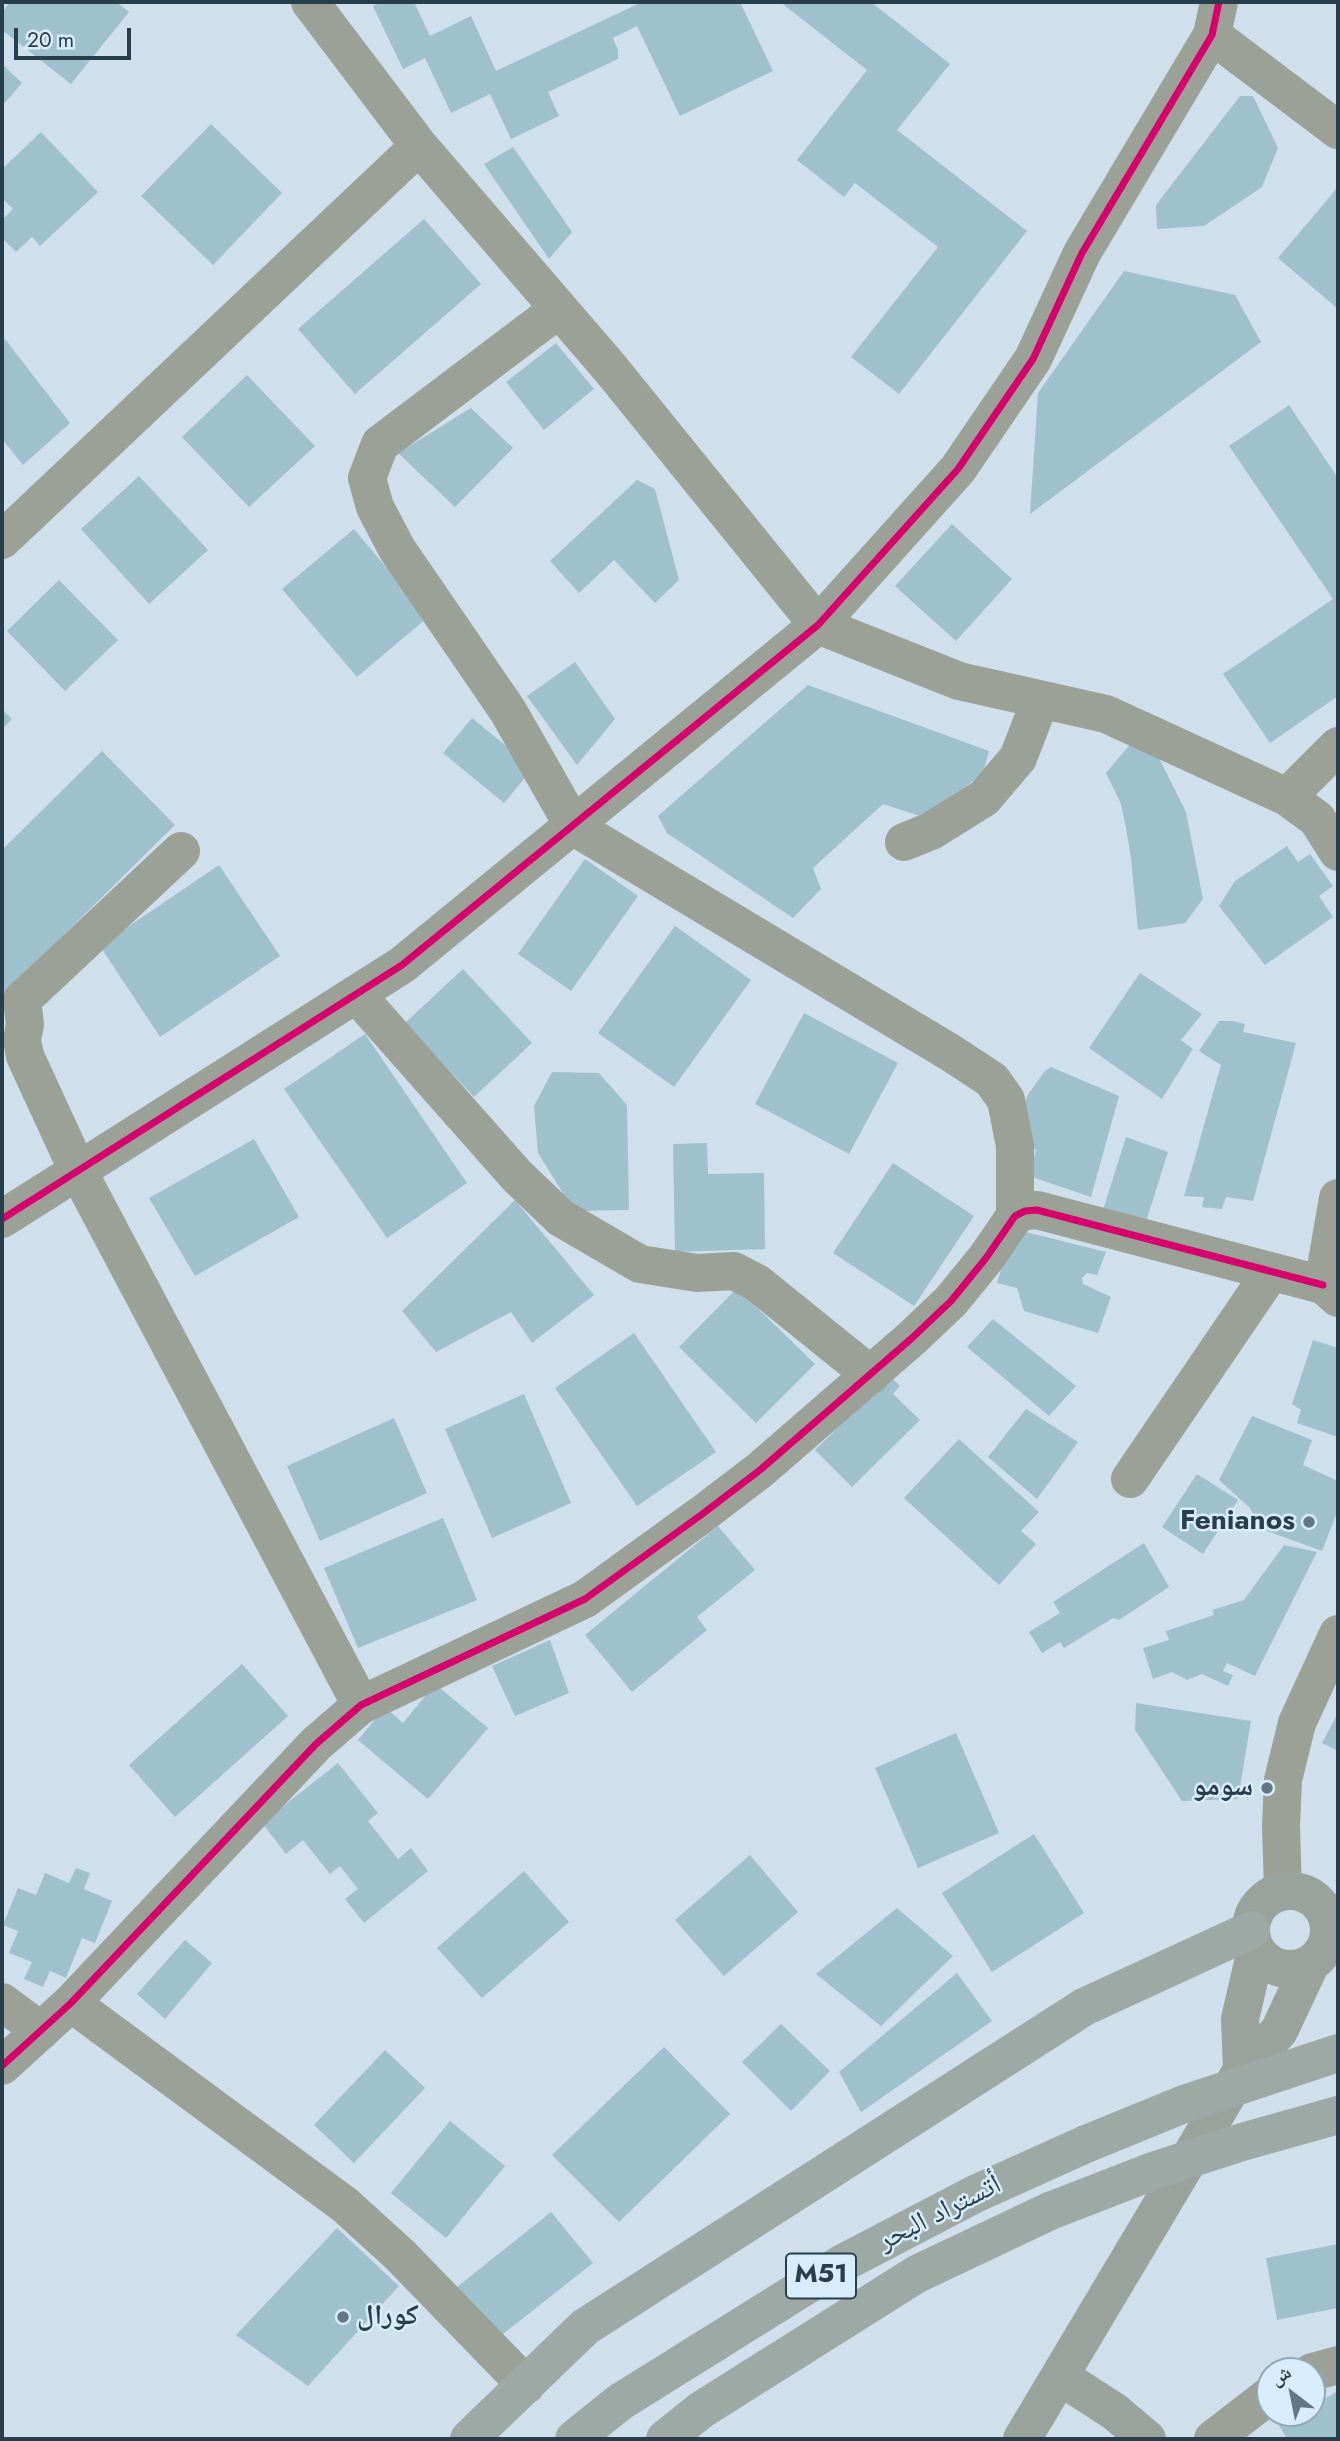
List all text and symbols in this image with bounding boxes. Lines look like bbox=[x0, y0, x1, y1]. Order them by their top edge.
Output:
scale bar bbox=[18, 14, 135, 58]
text: 20 m bbox=[27, 25, 74, 55]
place label: Fenianos bbox=[1180, 1505, 1295, 1539]
marker: Fenianos bbox=[1301, 1514, 1317, 1530]
place label: سومو bbox=[1193, 1771, 1253, 1805]
marker: سومو bbox=[1259, 1780, 1275, 1796]
street label: أتستراد البحر bbox=[873, 2169, 1007, 2259]
road number: M51 bbox=[786, 2254, 856, 2298]
place label: كورال bbox=[357, 2300, 419, 2334]
marker: كورال bbox=[335, 2309, 351, 2325]
north arrow bbox=[1256, 2357, 1326, 2427]
text: ش bbox=[1265, 2359, 1296, 2392]

